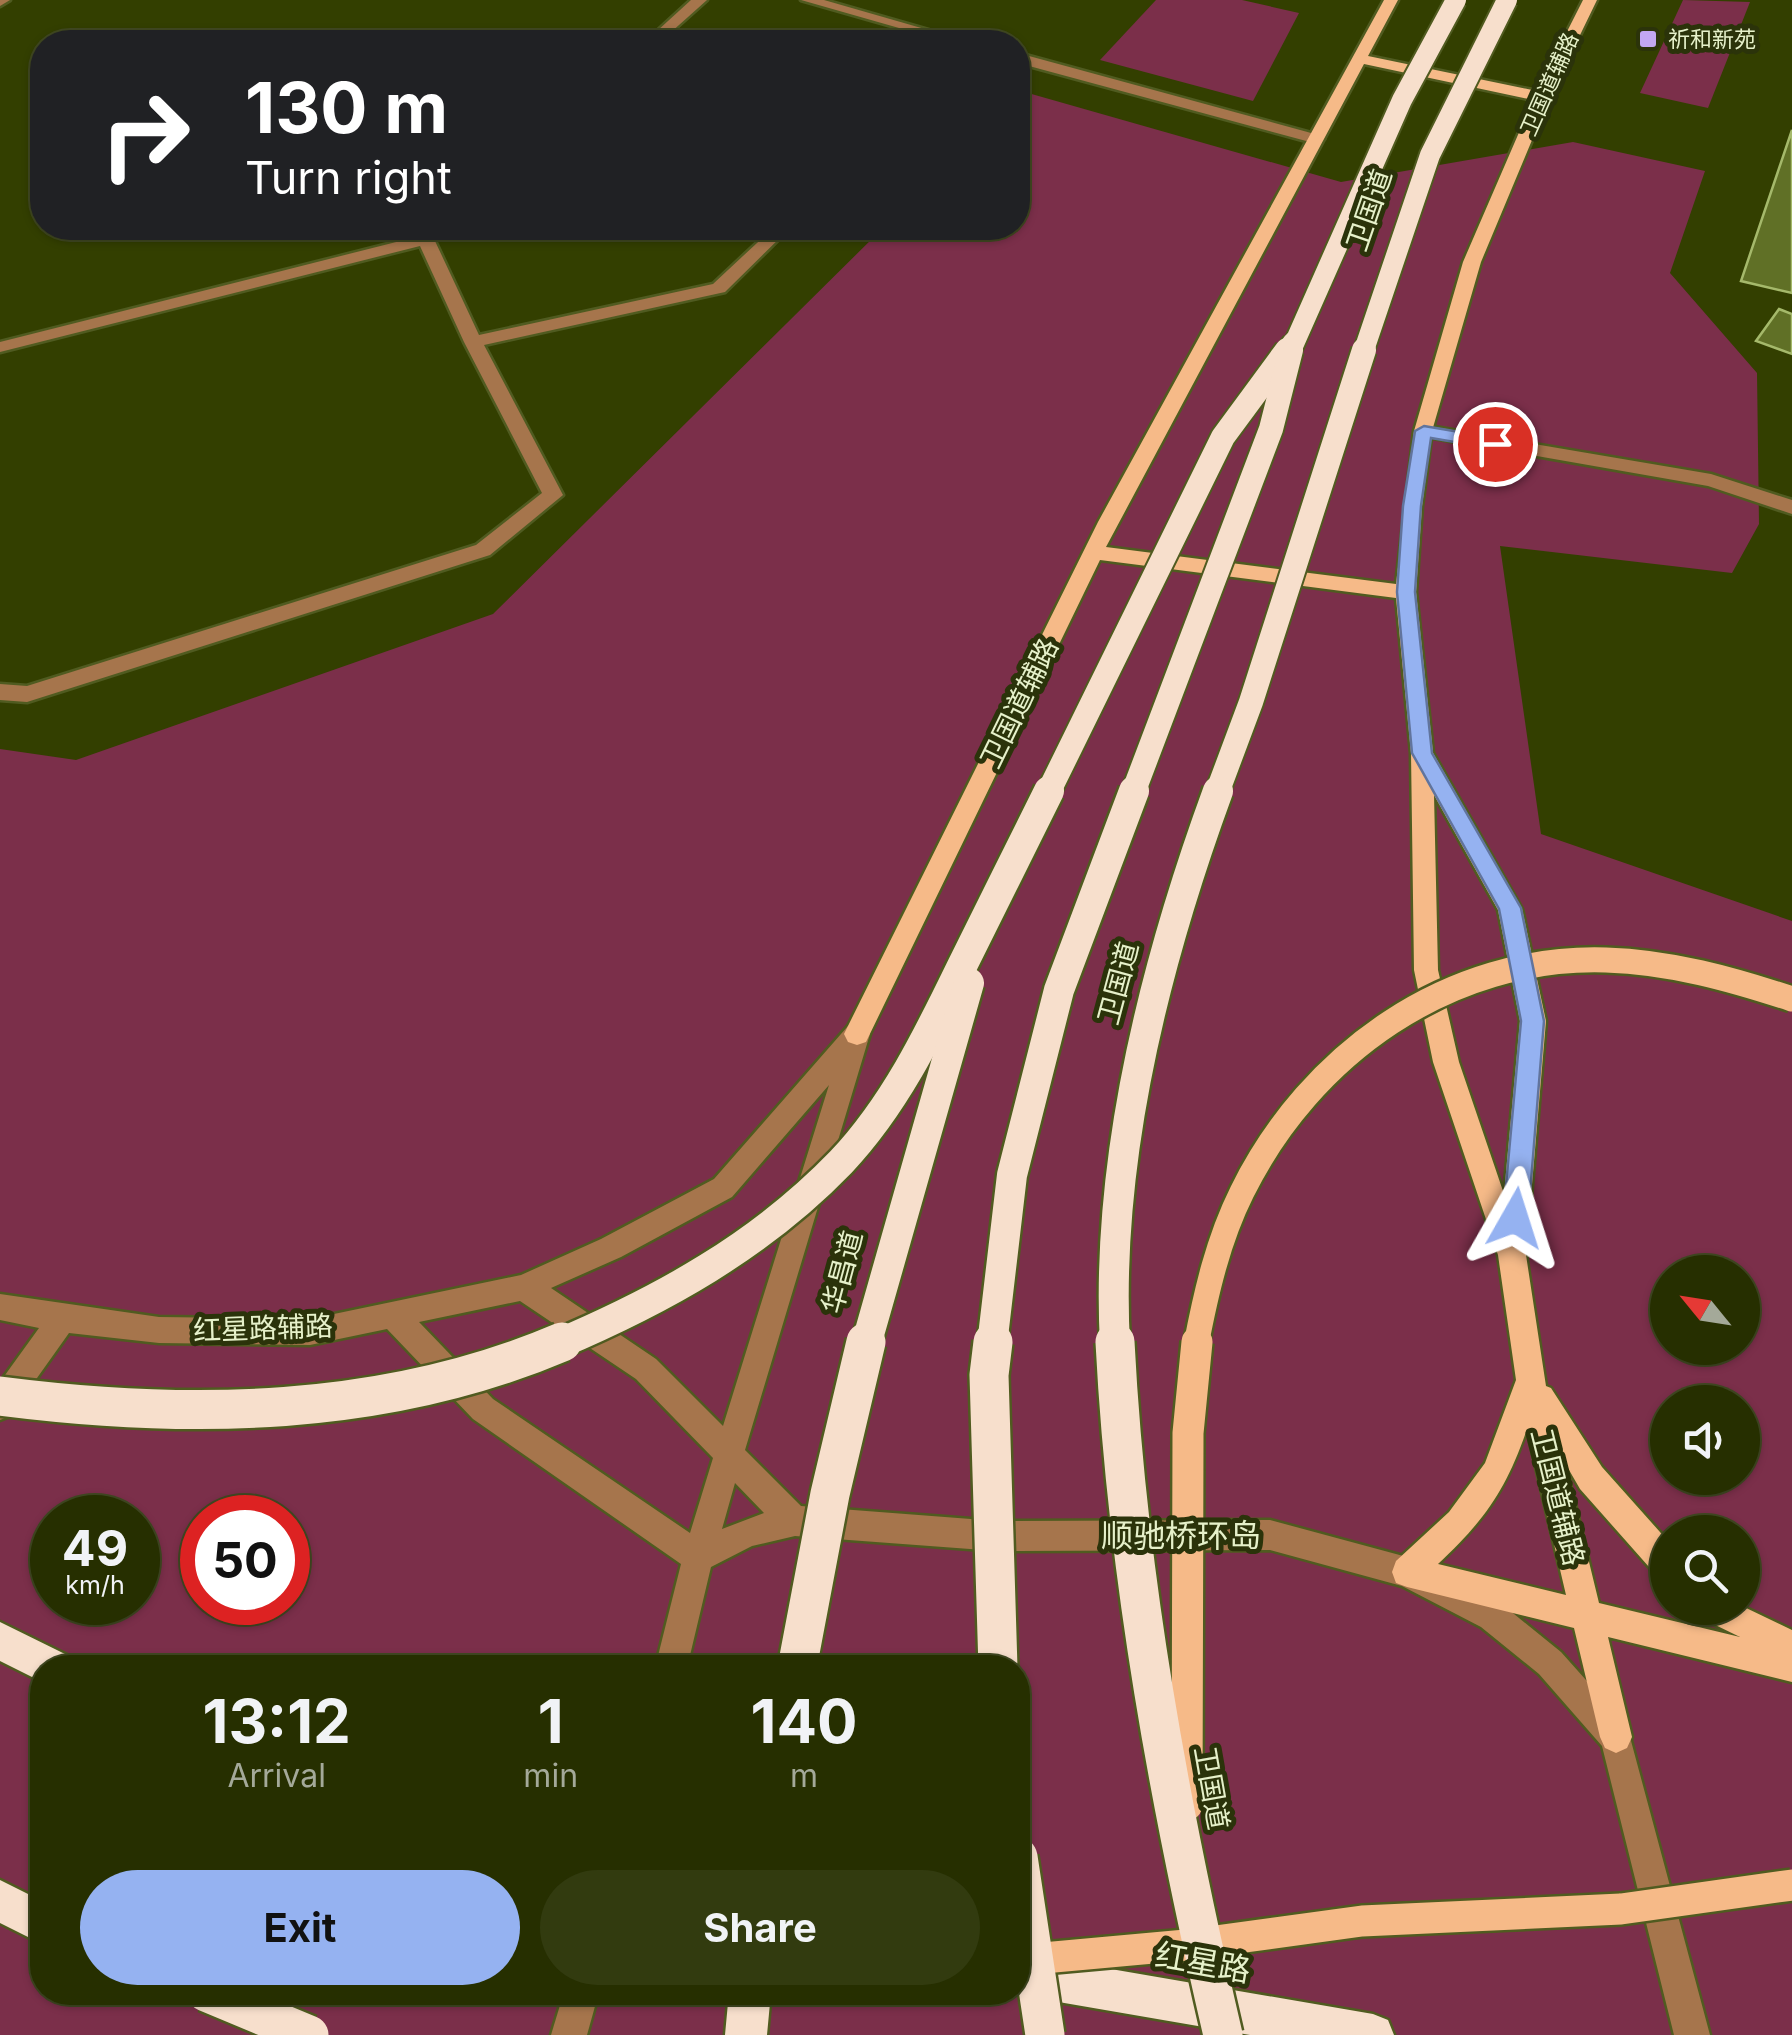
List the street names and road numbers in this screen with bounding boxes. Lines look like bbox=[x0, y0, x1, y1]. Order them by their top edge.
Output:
street label: 卫国道辅路 bbox=[1515, 28, 1583, 140]
street label: 卫国道 bbox=[1339, 165, 1399, 255]
street label: 卫国道辅路 bbox=[973, 633, 1065, 773]
street label: 卫国道 bbox=[1091, 938, 1145, 1028]
street label: 华昌道 bbox=[815, 1227, 869, 1317]
street label: 红星路辅路 bbox=[192, 1309, 334, 1347]
street label: 卫国道辅路 bbox=[1525, 1425, 1591, 1569]
street label: 顺驰桥环岛 bbox=[1101, 1516, 1261, 1555]
street label: 卫国道 bbox=[1188, 1744, 1236, 1832]
street label: 红星路 bbox=[1152, 1935, 1254, 1990]

